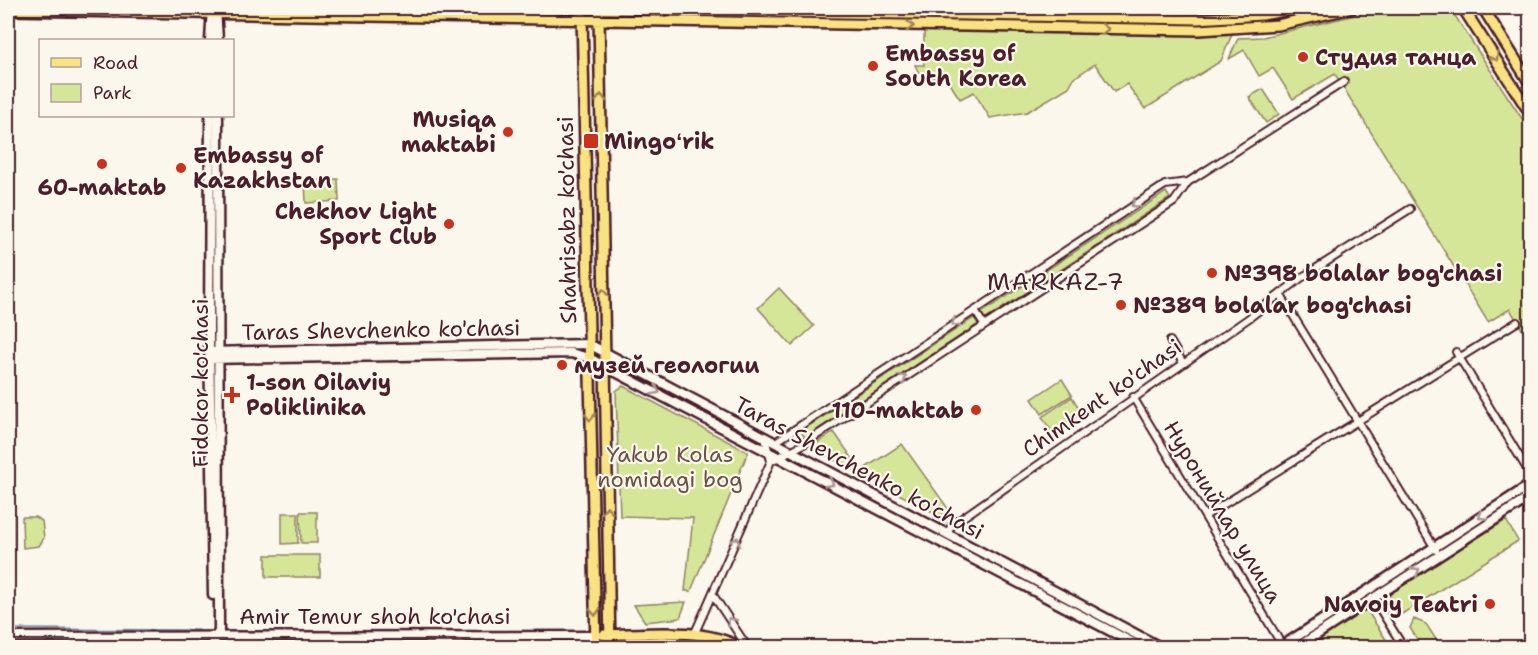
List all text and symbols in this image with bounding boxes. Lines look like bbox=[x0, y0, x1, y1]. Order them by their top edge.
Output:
one-way arrow bbox=[905, 20, 914, 32]
one-way arrow bbox=[1100, 23, 1109, 35]
legend bbox=[39, 39, 234, 117]
place label: Embassy of South Korea bbox=[885, 39, 1026, 93]
place label: Студия танца bbox=[1315, 43, 1476, 72]
marker: Студия танца bbox=[1296, 50, 1310, 64]
text: Road bbox=[93, 51, 138, 75]
one-way arrow bbox=[1487, 51, 1499, 61]
marker: Embassy of South Korea bbox=[866, 59, 880, 73]
text: Park bbox=[93, 81, 132, 105]
one-way arrow bbox=[595, 94, 607, 103]
place label: Musiqa maktabi bbox=[401, 105, 496, 159]
street label: Shahrisabz ko'chasi bbox=[551, 116, 583, 324]
marker: Musiqa maktabi bbox=[501, 125, 515, 139]
place label: Mingoʻrik bbox=[604, 127, 715, 156]
marker: Mingoʻrik bbox=[582, 132, 600, 150]
place label: Embassy of Kazakhstan bbox=[193, 141, 332, 195]
marker: 60-maktab bbox=[95, 157, 109, 171]
marker: Embassy of Kazakhstan bbox=[174, 161, 188, 175]
place label: 60-maktab bbox=[38, 173, 166, 202]
place label: Chekhov Light Sport Club bbox=[275, 197, 437, 251]
one-way arrow bbox=[1131, 197, 1142, 208]
marker: Chekhov Light Sport Club bbox=[442, 217, 456, 231]
place label: №398 bolalar bog'chasi bbox=[1224, 259, 1502, 288]
district label: MARKAZ-7 bbox=[987, 266, 1125, 298]
marker: №398 bolalar bog'chasi bbox=[1205, 266, 1219, 280]
one-way arrow bbox=[597, 289, 609, 298]
place label: №389 bolalar bog'chasi bbox=[1133, 291, 1412, 320]
street label: Fidokor ko'chasi bbox=[186, 298, 215, 468]
marker: №389 bolalar bog'chasi bbox=[1114, 298, 1128, 312]
street label: Taras Shevchenko ko'chasi bbox=[241, 313, 521, 347]
one-way arrow bbox=[951, 316, 961, 328]
street label: Chimkent ko'chasi bbox=[1017, 332, 1187, 464]
place label: музей геологии bbox=[574, 351, 759, 380]
marker: музей геологии bbox=[555, 358, 569, 372]
place label: 1-son Oilaviy Poliklinika bbox=[246, 368, 391, 422]
one-way arrow bbox=[897, 374, 908, 385]
one-way arrow bbox=[649, 384, 660, 396]
marker: 1-son Oilaviy Poliklinika bbox=[223, 386, 241, 404]
street label: Taras Shevchenko ko'chasi bbox=[729, 390, 989, 546]
place label: 110-maktab bbox=[831, 396, 964, 425]
marker: 110-maktab bbox=[969, 403, 983, 417]
one-way arrow bbox=[584, 412, 596, 421]
street label: Нуронийлар улица bbox=[1157, 415, 1289, 609]
park label: Yakub Kolas nomidagi bog bbox=[597, 440, 743, 494]
one-way arrow bbox=[824, 476, 834, 487]
one-way arrow bbox=[600, 506, 613, 515]
one-way arrow bbox=[1478, 509, 1489, 520]
one-way arrow bbox=[729, 537, 741, 548]
one-way arrow bbox=[1409, 567, 1420, 578]
place label: Navoiy Teatri bbox=[1324, 590, 1478, 619]
marker: Navoiy Teatri bbox=[1483, 597, 1497, 611]
street label: Amir Temur shoh ko'chasi bbox=[239, 602, 511, 631]
one-way arrow bbox=[588, 607, 601, 616]
one-way arrow bbox=[727, 617, 738, 628]

